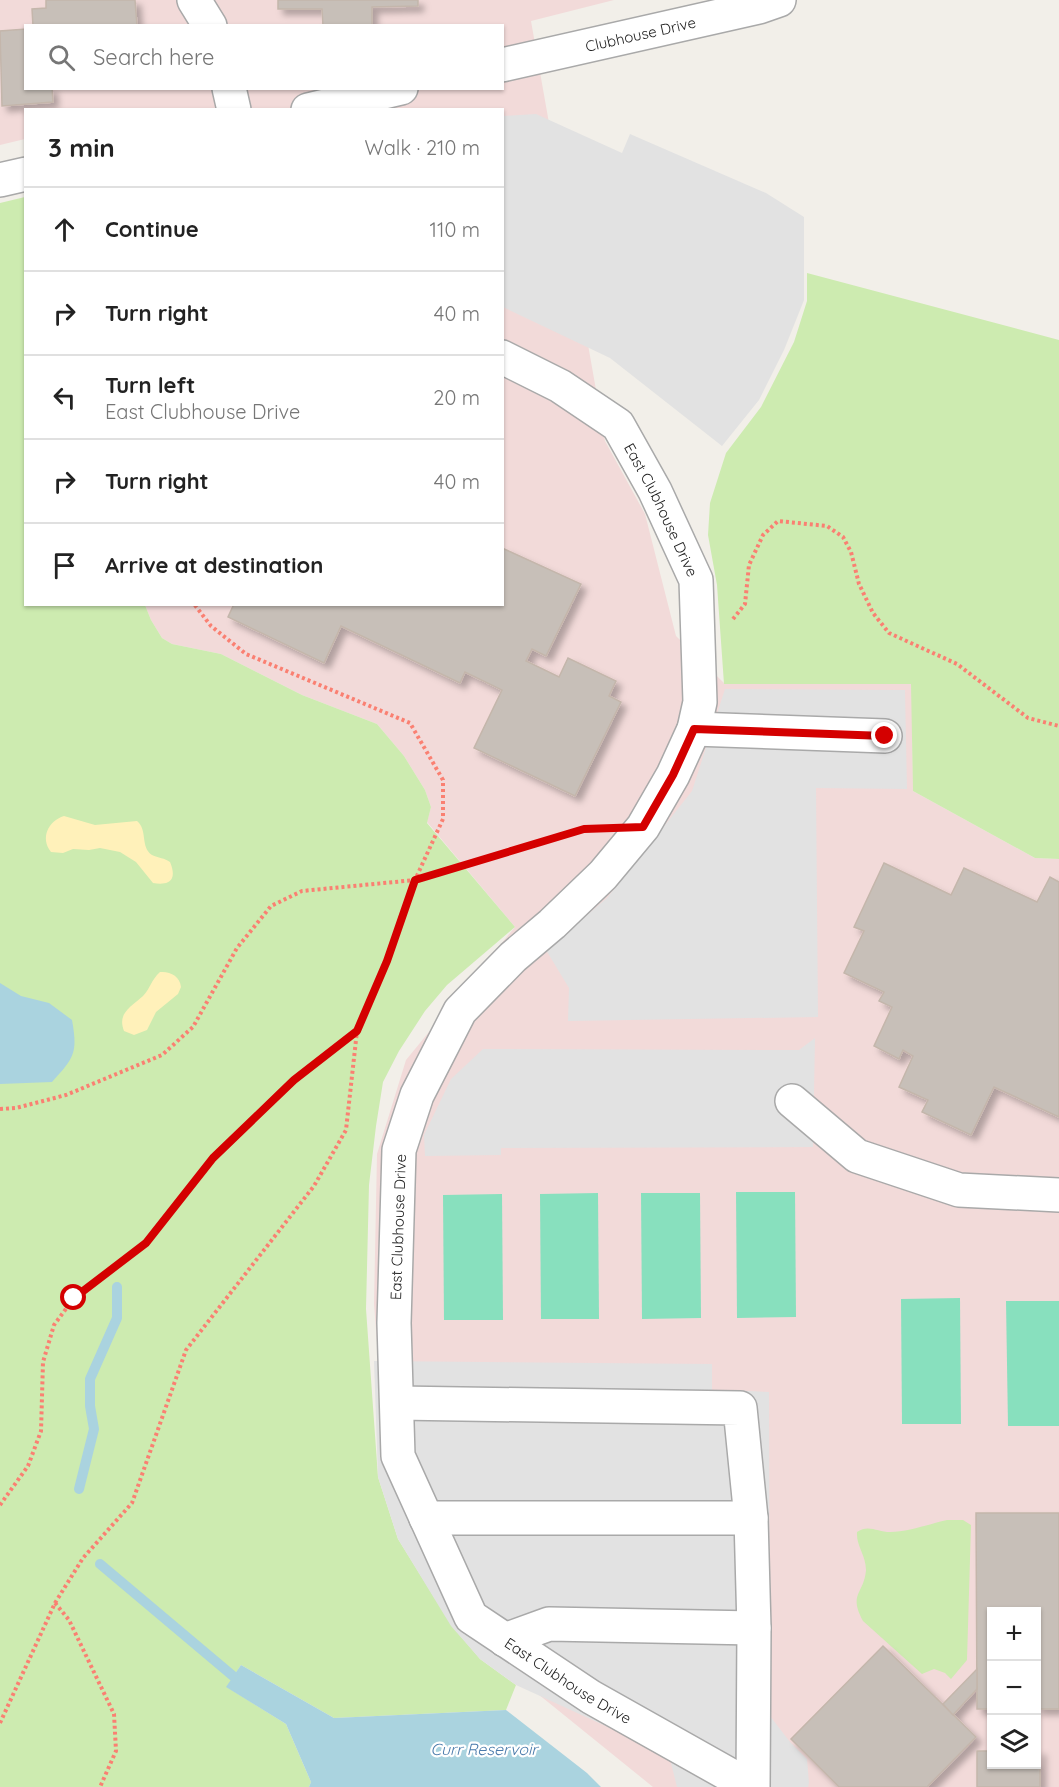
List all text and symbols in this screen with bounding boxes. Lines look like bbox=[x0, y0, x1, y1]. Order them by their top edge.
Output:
street label: Clubhouse Drive bbox=[583, 12, 698, 55]
search box bbox=[24, 24, 504, 90]
icon: search bbox=[45, 41, 78, 74]
text: Search here bbox=[93, 43, 214, 71]
text: 3 min bbox=[48, 131, 115, 164]
text: Walk · 210 m bbox=[365, 135, 480, 160]
icon: ahead bbox=[48, 213, 81, 246]
text: Continue bbox=[105, 215, 199, 243]
text: 110 m bbox=[430, 217, 480, 242]
icon: right bbox=[48, 297, 81, 330]
text: Turn right bbox=[105, 299, 209, 327]
text: 40 m bbox=[434, 301, 480, 326]
text: Turn left bbox=[105, 371, 195, 399]
icon: left bbox=[48, 381, 81, 414]
text: 20 m bbox=[433, 385, 480, 410]
text: East Clubhouse Drive bbox=[105, 399, 300, 424]
street label: East Clubhouse Drive bbox=[620, 439, 703, 579]
icon: right bbox=[48, 465, 81, 498]
text: Turn right bbox=[105, 467, 209, 495]
text: 40 m bbox=[434, 469, 480, 494]
icon: arrive bbox=[48, 549, 81, 582]
text: Arrive at destination bbox=[105, 551, 323, 579]
route end bbox=[871, 722, 897, 748]
street label: East Clubhouse Drive bbox=[386, 1153, 410, 1301]
route start bbox=[60, 1284, 86, 1310]
map controls bbox=[987, 1607, 1041, 1769]
button: + bbox=[987, 1607, 1041, 1661]
street label: East Clubhouse Drive bbox=[501, 1633, 635, 1727]
button: − bbox=[987, 1661, 1041, 1715]
button: layers bbox=[987, 1715, 1041, 1769]
water label: Curr Reservoir bbox=[430, 1739, 539, 1759]

